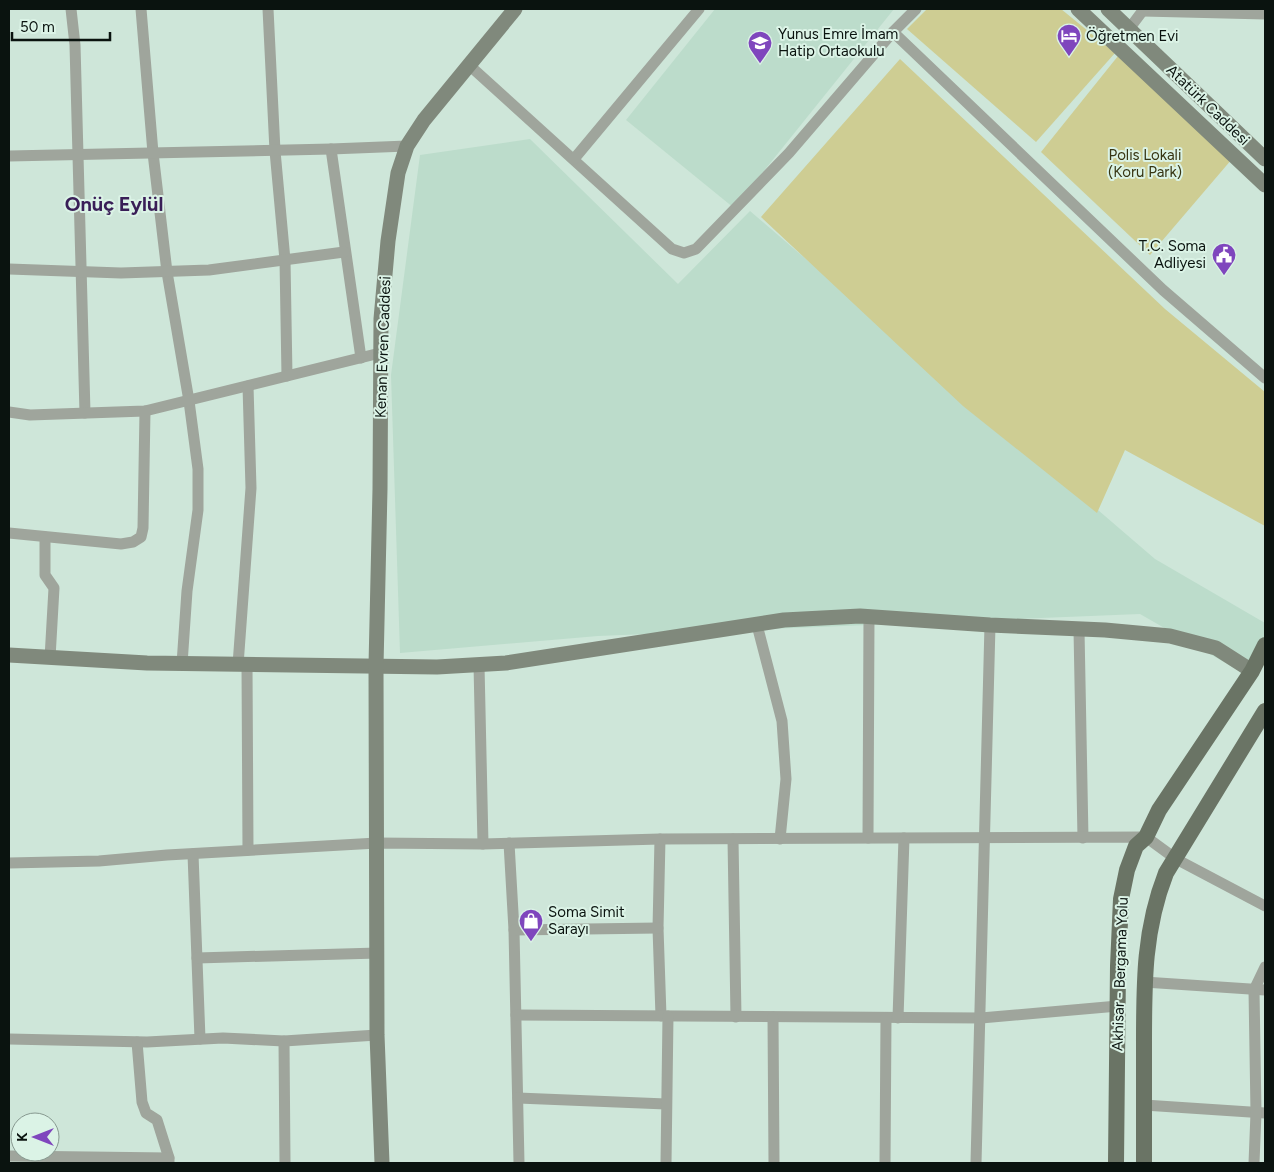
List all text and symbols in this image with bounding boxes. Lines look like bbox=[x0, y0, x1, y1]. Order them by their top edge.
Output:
scale bar bbox=[12, 10, 110, 42]
text: 50 m bbox=[20, 18, 55, 36]
hotel icon: Öğretmen Evi bbox=[1056, 23, 1082, 57]
place label: Yunus Emre İmam Hatip Ortaokulu bbox=[778, 25, 898, 60]
place label: Öğretmen Evi bbox=[1086, 27, 1179, 45]
school or university icon: Yunus Emre İmam Hatip Ortaokulu bbox=[747, 30, 773, 64]
street label: Atatürk Caddesi bbox=[1163, 61, 1253, 149]
park label: Polis Lokali (Koru Park) bbox=[1108, 146, 1182, 181]
district label: Onüç Eylül bbox=[65, 192, 163, 216]
place label: T.C. Soma Adliyesi bbox=[1139, 237, 1206, 272]
public building icon: T.C. Soma Adliyesi bbox=[1211, 242, 1237, 276]
street label: Kenan Evren Caddesi bbox=[372, 276, 394, 418]
street label: Akhisar - Bergama Yolu bbox=[1108, 897, 1132, 1051]
place label: Soma Simit Sarayı bbox=[548, 903, 625, 938]
shop icon: Soma Simit Sarayı bbox=[518, 908, 544, 942]
north arrow bbox=[10, 1112, 60, 1162]
text: K bbox=[14, 1132, 31, 1142]

